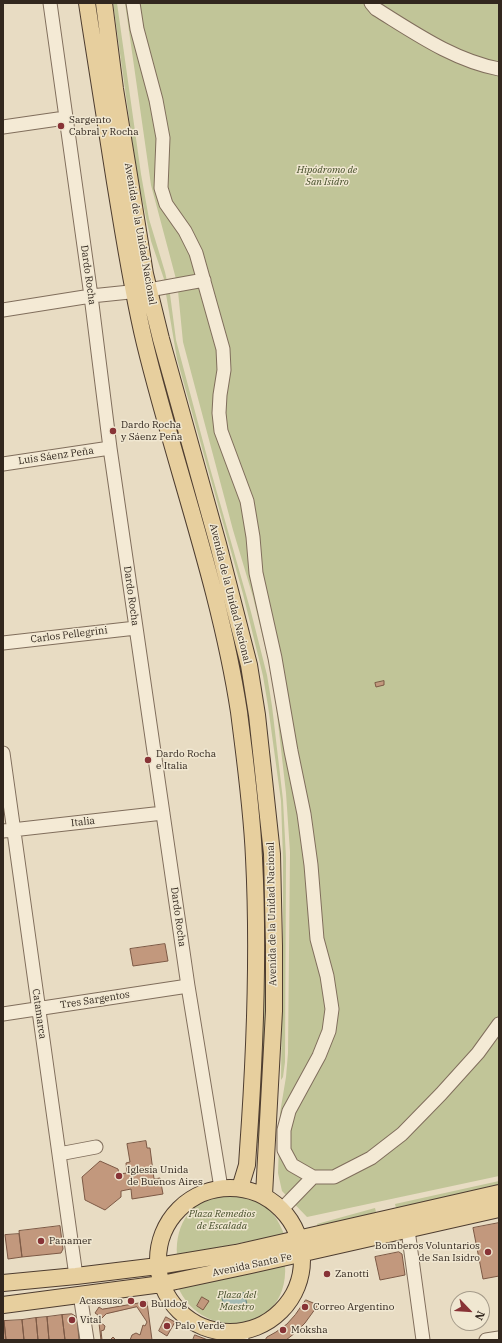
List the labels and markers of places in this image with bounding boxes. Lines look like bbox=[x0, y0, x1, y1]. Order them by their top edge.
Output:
place label: Sargento Cabral y Rocha bbox=[69, 114, 139, 138]
marker: Sargento Cabral y Rocha bbox=[56, 121, 66, 131]
place label: Dardo Rocha y Sáenz Peña bbox=[121, 419, 182, 442]
marker: Dardo Rocha y Sáenz Peña bbox=[108, 426, 118, 436]
place label: Dardo Rocha e Italia bbox=[156, 748, 216, 772]
marker: Dardo Rocha e Italia bbox=[143, 755, 153, 765]
place label: Iglesia Unida de Buenos Aires bbox=[127, 1164, 203, 1188]
marker: Iglesia Unida de Buenos Aires bbox=[114, 1171, 124, 1181]
place label: Panamer bbox=[49, 1235, 92, 1247]
marker: Panamer bbox=[36, 1236, 46, 1246]
place label: Bomberos Voluntarios de San Isidro bbox=[375, 1240, 480, 1264]
marker: Bomberos Voluntarios de San Isidro bbox=[483, 1247, 493, 1257]
place label: Zanotti bbox=[335, 1268, 369, 1280]
marker: Zanotti bbox=[322, 1269, 332, 1279]
place label: Acassuso bbox=[79, 1295, 123, 1307]
marker: Acassuso bbox=[126, 1296, 136, 1306]
place label: Bulldog bbox=[151, 1298, 187, 1310]
marker: Bulldog bbox=[138, 1299, 148, 1309]
place label: Correo Argentino bbox=[313, 1301, 394, 1313]
marker: Correo Argentino bbox=[300, 1302, 310, 1312]
place label: Vital bbox=[80, 1314, 102, 1326]
marker: Vital bbox=[67, 1315, 77, 1325]
place label: Palo Verde bbox=[175, 1320, 225, 1332]
marker: Palo Verde bbox=[162, 1321, 172, 1331]
place label: Moksha bbox=[291, 1324, 328, 1336]
marker: Moksha bbox=[278, 1325, 288, 1335]

